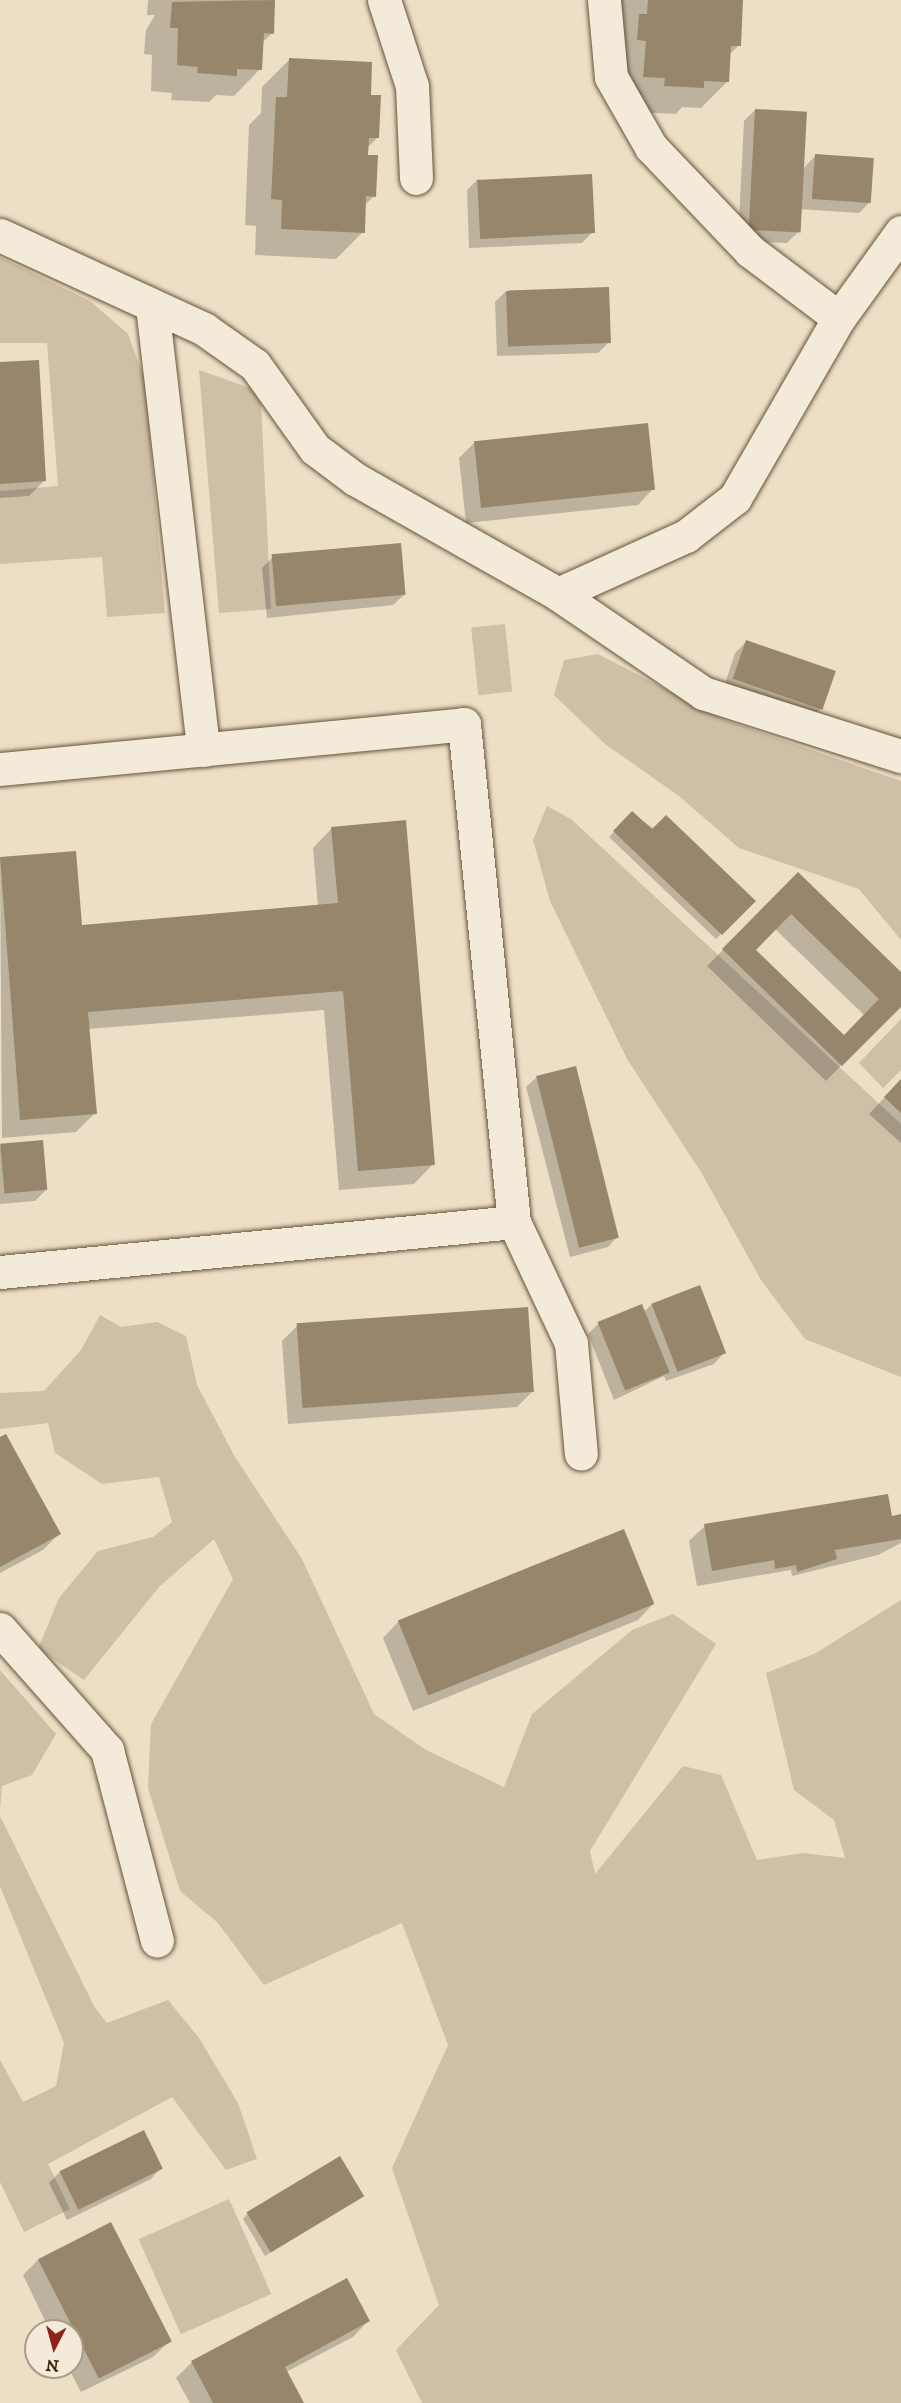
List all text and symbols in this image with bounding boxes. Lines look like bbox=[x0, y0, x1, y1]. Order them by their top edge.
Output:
north arrow bbox=[24, 2319, 84, 2379]
text: N bbox=[45, 2354, 60, 2376]

